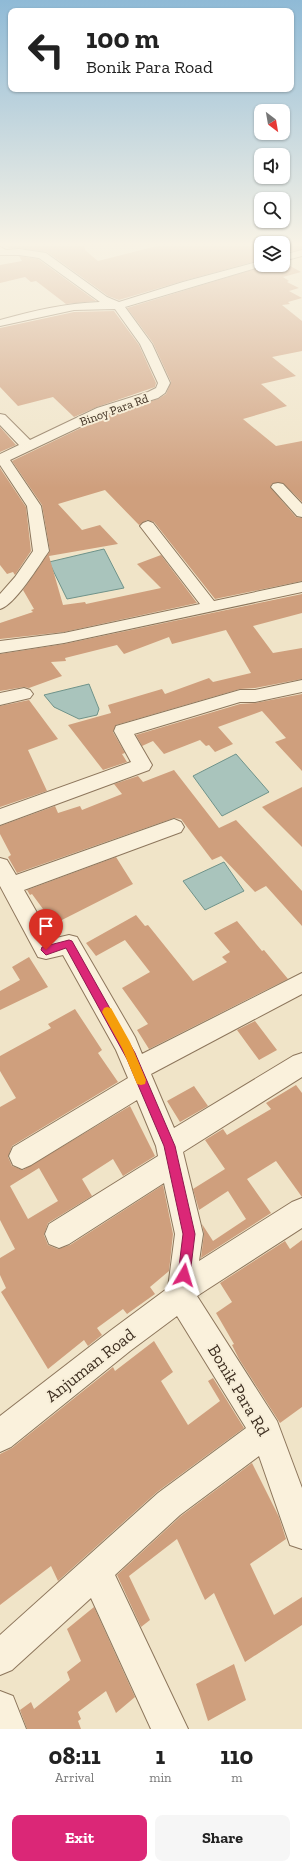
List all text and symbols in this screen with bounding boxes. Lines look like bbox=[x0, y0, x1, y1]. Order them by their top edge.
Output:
text: 100 m bbox=[86, 22, 159, 55]
icon: left bbox=[20, 24, 72, 76]
text: Bonik Para Road bbox=[86, 56, 213, 78]
north arrow bbox=[254, 104, 290, 140]
map controls bbox=[254, 104, 290, 272]
button: sound bbox=[254, 148, 290, 184]
button: search bbox=[254, 192, 290, 228]
button: layers bbox=[254, 236, 290, 272]
street label: Binoy Para Rd bbox=[78, 391, 151, 429]
pin bbox=[29, 909, 63, 950]
icon: arrive bbox=[35, 915, 57, 937]
position arrow bbox=[163, 1254, 205, 1296]
street label: Anjuman Road bbox=[41, 1324, 140, 1407]
street label: Bonik Para Rd bbox=[204, 1341, 274, 1440]
text: 08:11 bbox=[49, 1741, 101, 1770]
text: 1 bbox=[156, 1741, 165, 1770]
text: 110 bbox=[220, 1741, 253, 1770]
text: Arrival bbox=[55, 1770, 94, 1785]
text: min bbox=[149, 1770, 172, 1785]
text: m bbox=[231, 1770, 242, 1785]
button: Exit bbox=[12, 1815, 147, 1861]
button: Share bbox=[155, 1815, 290, 1861]

